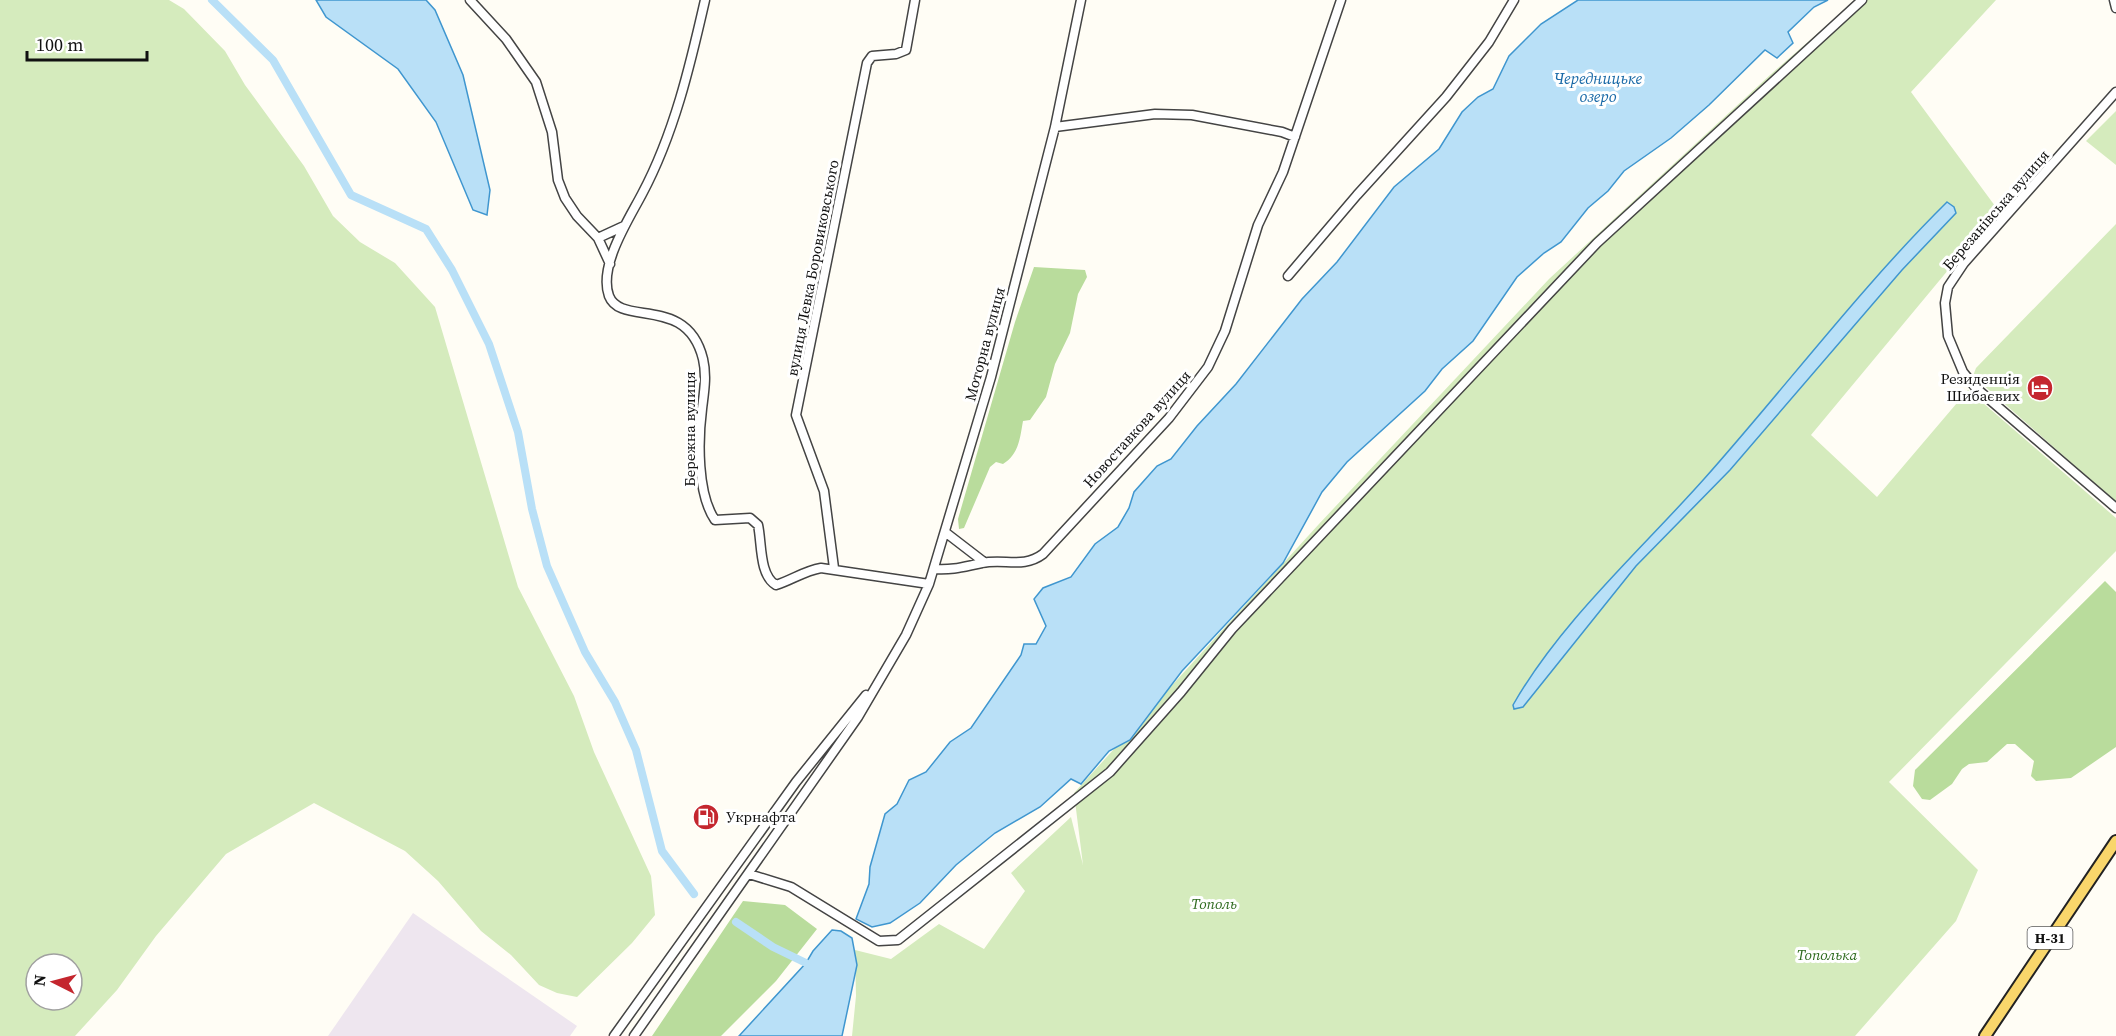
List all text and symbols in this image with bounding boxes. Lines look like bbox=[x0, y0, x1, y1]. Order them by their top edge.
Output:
scale bar bbox=[27, 24, 147, 62]
text: 100 m bbox=[36, 32, 83, 57]
water label: Чередницьке озеро bbox=[1554, 67, 1642, 107]
street label: Березанівська вулиця bbox=[1937, 145, 2054, 274]
street label: вулиця Левка Боровиковського bbox=[781, 158, 844, 378]
street label: Моторна вулиця bbox=[959, 285, 1010, 403]
street label: Новоставкова вулиця bbox=[1078, 365, 1195, 492]
place label: Резиденція Шибаєвих bbox=[1940, 368, 2020, 406]
street label: Бережна вулиця bbox=[679, 371, 700, 487]
hotel icon: Резиденція Шибаєвих bbox=[2025, 373, 2055, 403]
fuel station icon: Укрнафта bbox=[691, 802, 721, 832]
place label: Укрнафта bbox=[726, 806, 796, 827]
park label: Тополь bbox=[1191, 893, 1237, 914]
road number: Н-31 bbox=[2028, 927, 2072, 949]
park label: Тополька bbox=[1797, 944, 1858, 965]
north arrow bbox=[24, 952, 84, 1012]
text: N bbox=[28, 973, 51, 987]

